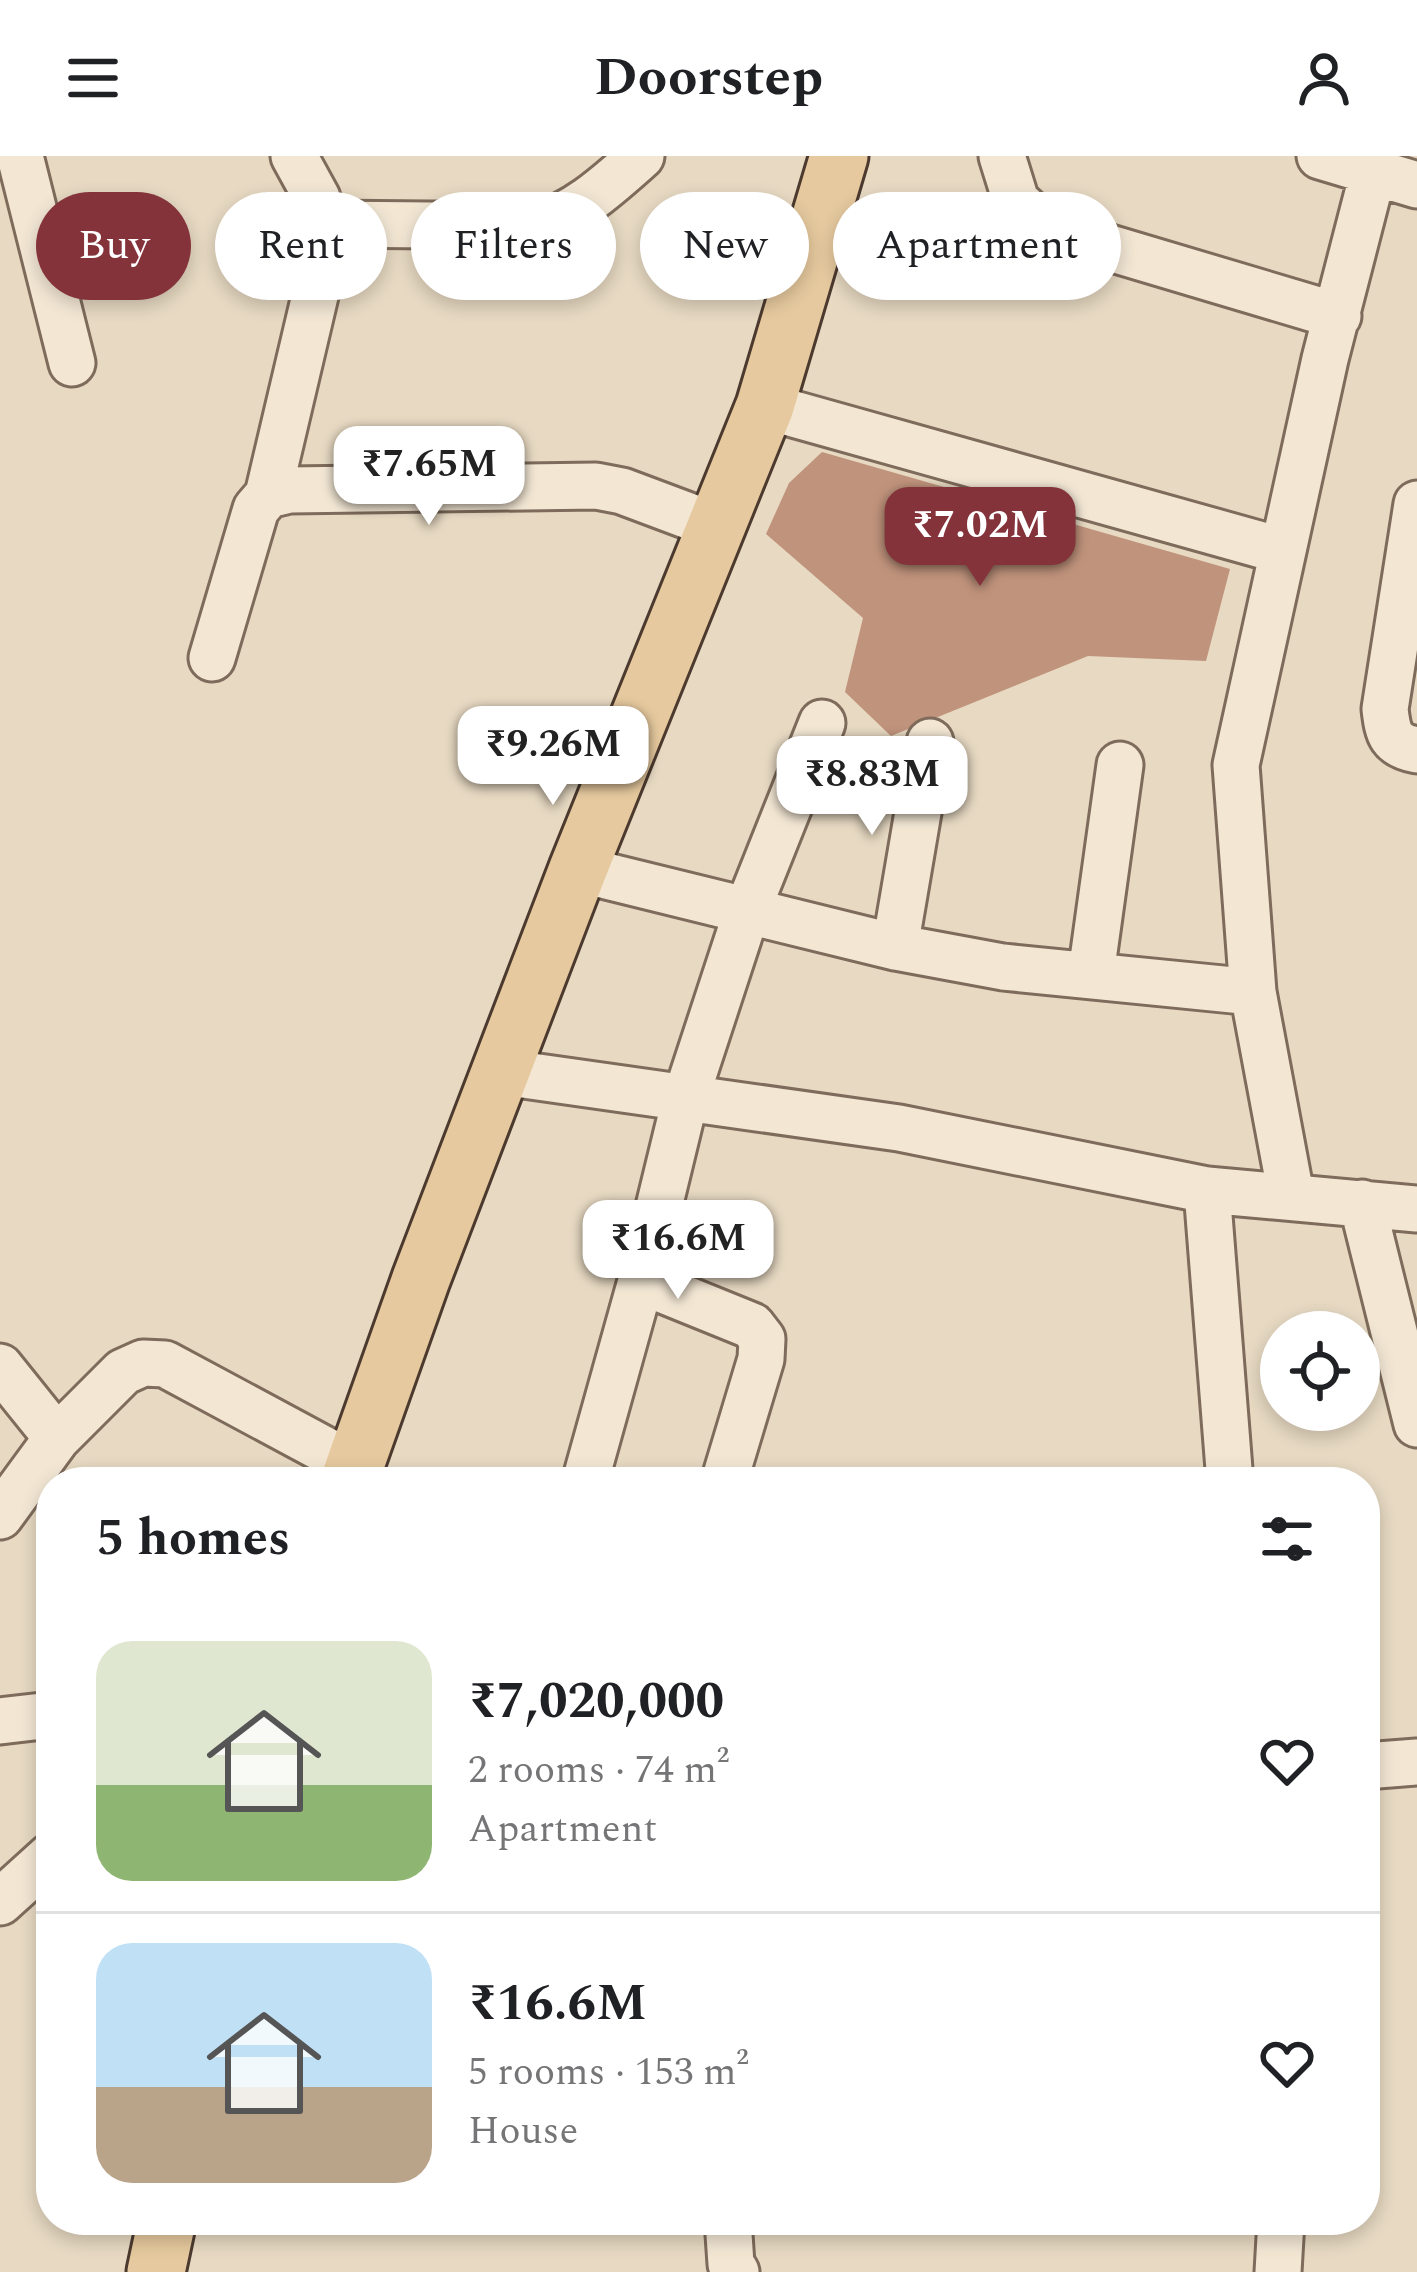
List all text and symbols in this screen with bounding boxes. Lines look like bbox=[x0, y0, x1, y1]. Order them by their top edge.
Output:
text: Doorstep bbox=[594, 37, 823, 119]
icon: menu bbox=[60, 45, 126, 111]
icon: person bbox=[1291, 45, 1357, 111]
chip: Buy bbox=[36, 192, 191, 300]
chip: Rent bbox=[215, 192, 387, 300]
chip: Filters bbox=[411, 192, 616, 300]
chip: New bbox=[640, 192, 809, 300]
chip: Apartment bbox=[833, 192, 1121, 300]
pin: ₹7.65M bbox=[331, 426, 527, 528]
text: ₹7.65M bbox=[361, 435, 497, 494]
pin: ₹7.02M bbox=[882, 487, 1078, 589]
text: ₹7.02M bbox=[912, 496, 1048, 555]
pin: ₹9.26M bbox=[455, 706, 651, 808]
text: ₹9.26M bbox=[485, 715, 621, 774]
pin: ₹8.83M bbox=[774, 736, 970, 838]
text: ₹8.83M bbox=[804, 745, 940, 804]
pin: ₹16.6M bbox=[580, 1200, 776, 1302]
text: ₹16.6M bbox=[610, 1209, 746, 1268]
map controls bbox=[1260, 1311, 1380, 1431]
button: locate bbox=[1260, 1311, 1380, 1431]
text: 5 homes bbox=[96, 1500, 290, 1578]
icon: filters bbox=[1254, 1506, 1320, 1572]
text: ₹7,020,000 bbox=[468, 1663, 724, 1741]
icon: home bbox=[192, 1689, 336, 1833]
icon: heart bbox=[1254, 1728, 1320, 1794]
text: 2 rooms · 74 m² bbox=[468, 1741, 729, 1800]
text: Apartment bbox=[468, 1800, 657, 1859]
text: ₹16.6M bbox=[468, 1965, 647, 2043]
icon: home bbox=[192, 1991, 336, 2135]
icon: heart bbox=[1254, 2030, 1320, 2096]
text: 5 rooms · 153 m² bbox=[468, 2043, 749, 2102]
text: House bbox=[468, 2102, 578, 2161]

